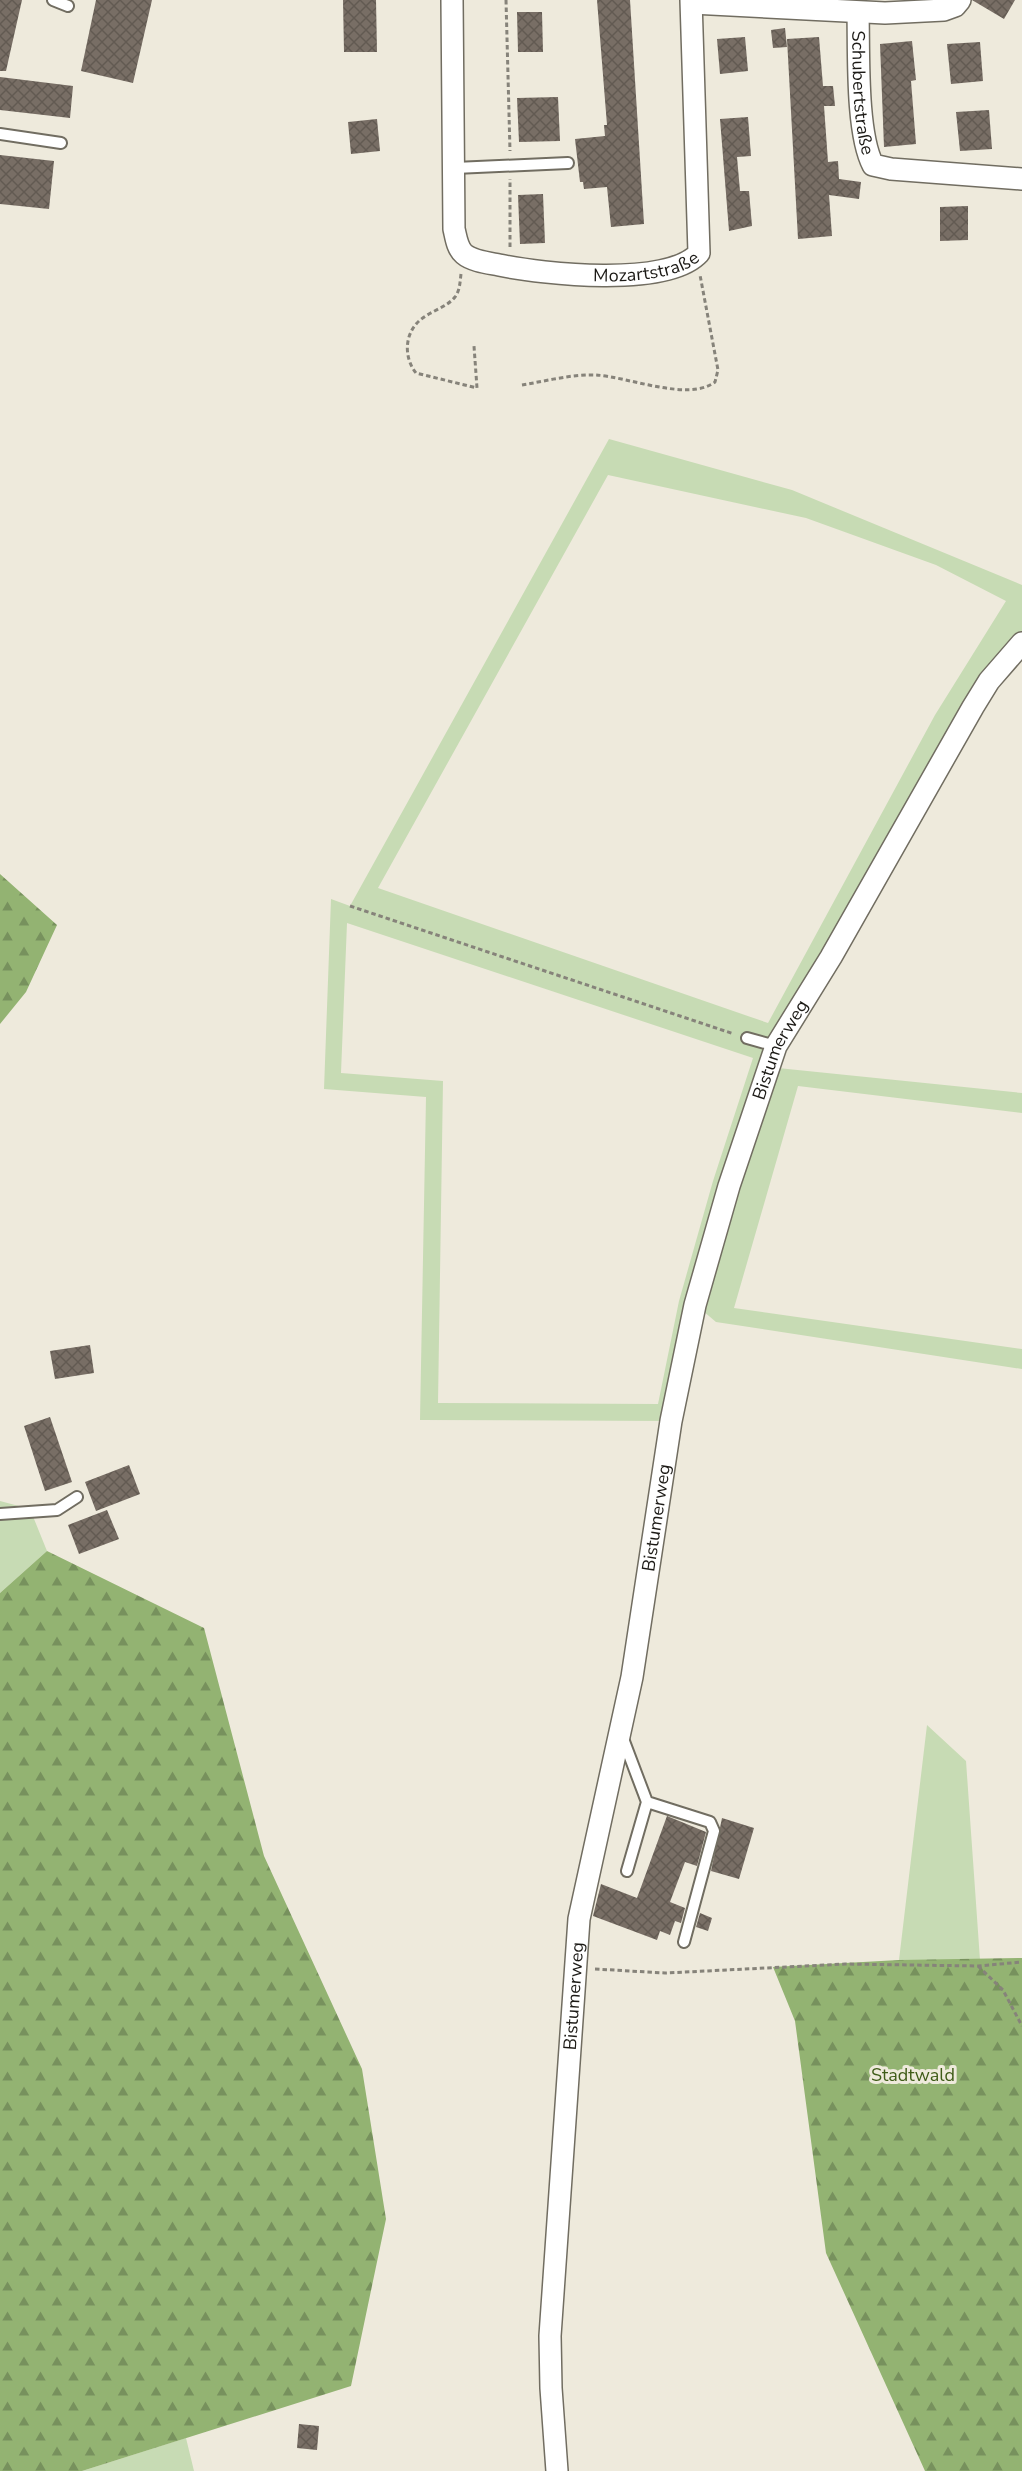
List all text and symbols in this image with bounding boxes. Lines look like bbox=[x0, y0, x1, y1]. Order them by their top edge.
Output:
street label: Schubertstraße bbox=[846, 30, 880, 158]
street label: Mozartstraße bbox=[593, 246, 704, 288]
street label: Bistumerweg bbox=[747, 995, 814, 1103]
street label: Bistumerweg bbox=[636, 1462, 676, 1573]
street label: Bistumerweg bbox=[558, 1941, 589, 2051]
park label: Stadtwald bbox=[871, 2063, 955, 2087]

